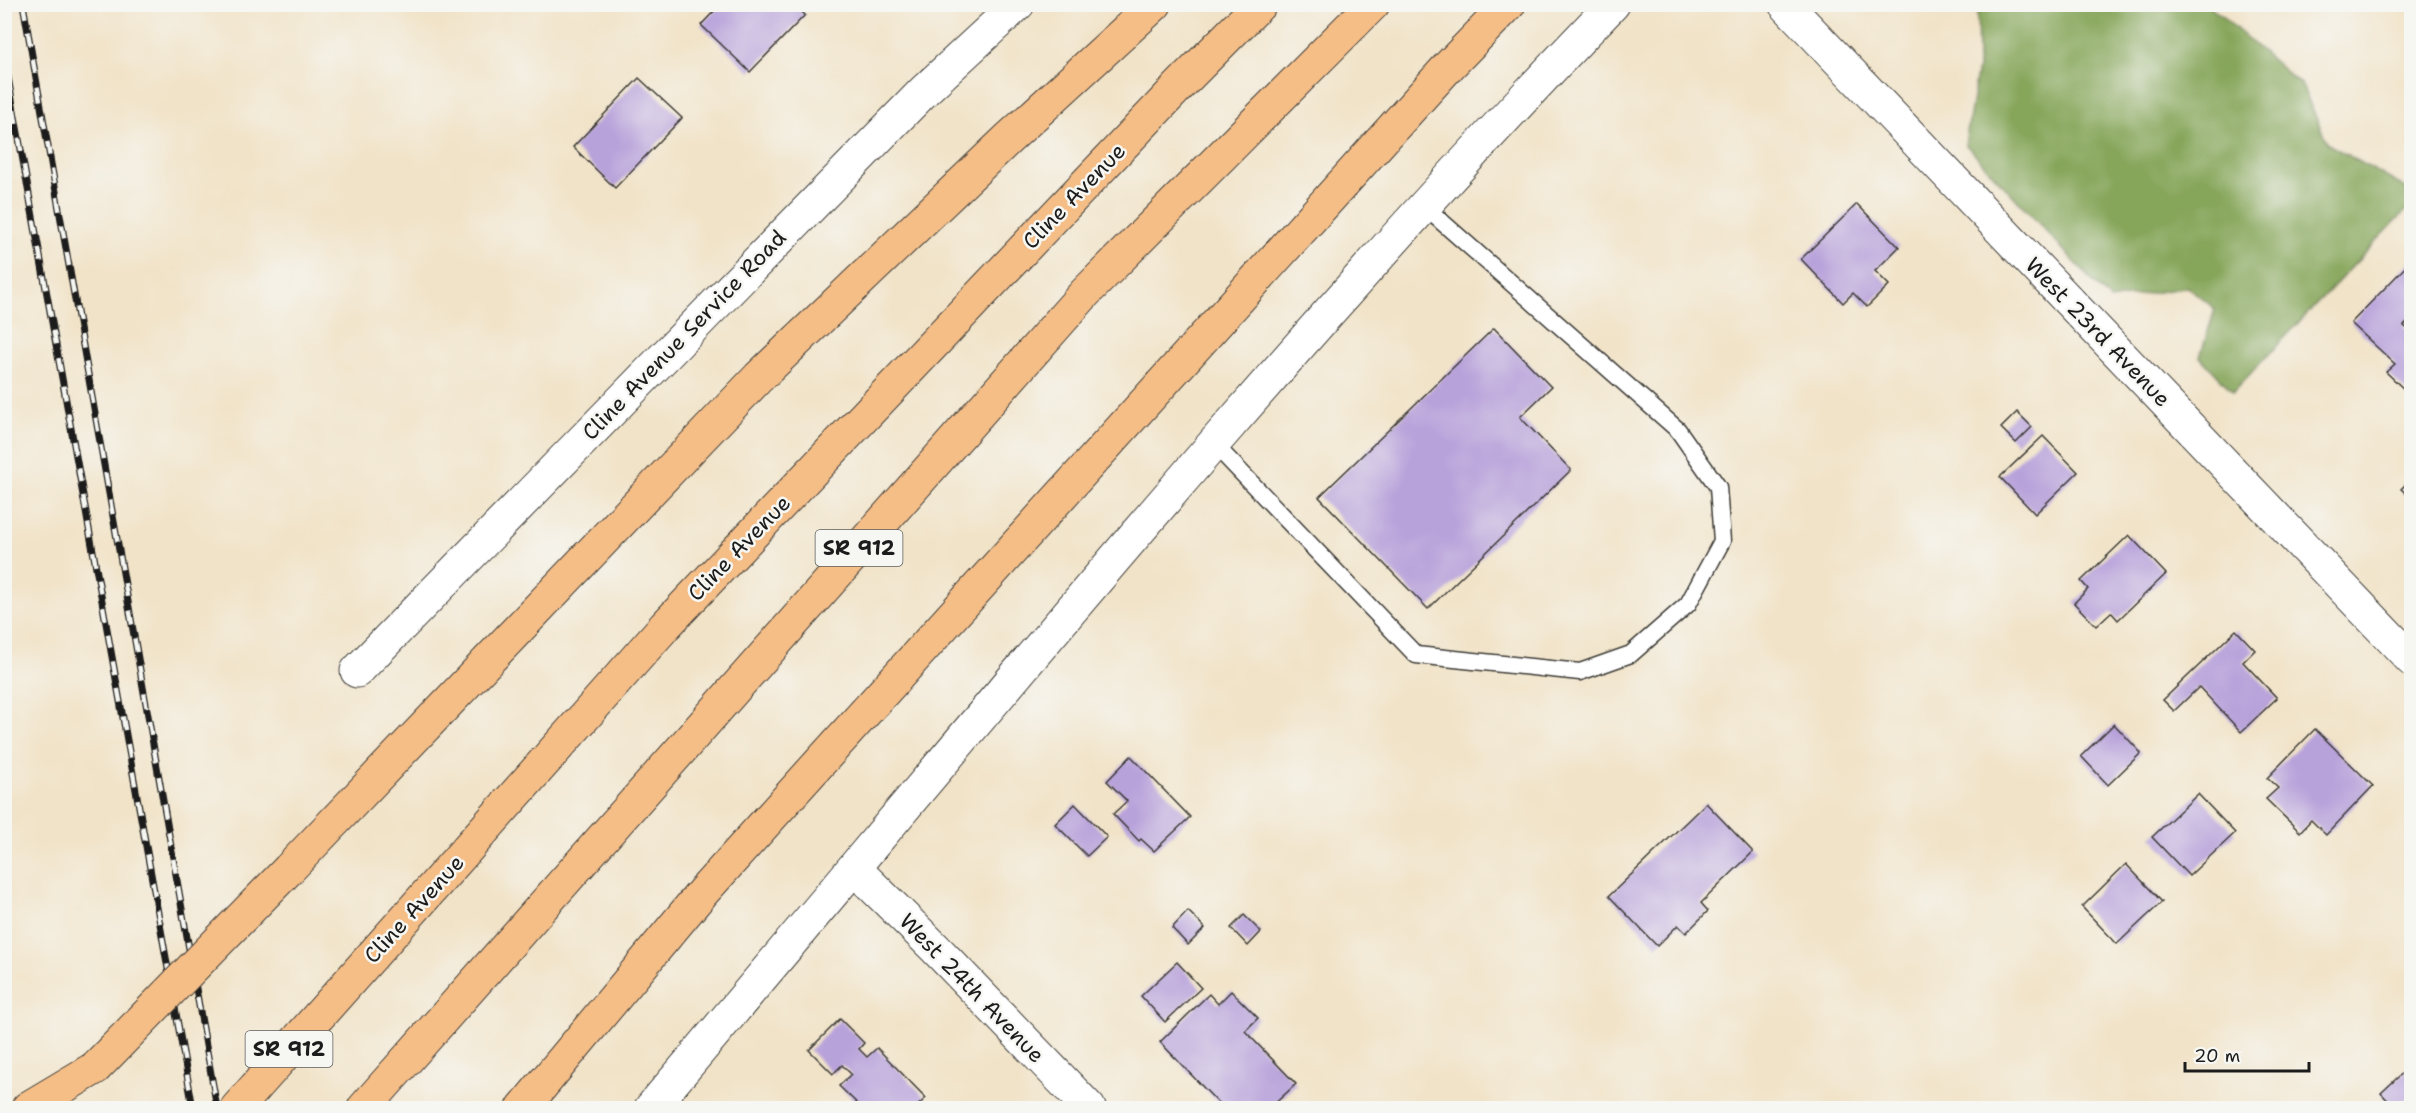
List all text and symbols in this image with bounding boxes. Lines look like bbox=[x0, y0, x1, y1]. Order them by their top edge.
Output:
street label: Cline Avenue bbox=[1016, 137, 1132, 255]
street label: Cline Avenue Service Road bbox=[576, 223, 792, 446]
street label: West 23rd Avenue bbox=[2019, 251, 2177, 413]
street label: Cline Avenue bbox=[681, 489, 797, 607]
road number: SR 912 bbox=[816, 530, 902, 566]
street label: Cline Avenue bbox=[357, 848, 471, 970]
street label: West 24th Avenue bbox=[893, 907, 1051, 1069]
road number: SR 912 bbox=[246, 1031, 332, 1067]
scale bar bbox=[2185, 1035, 2310, 1073]
text: 20 m bbox=[2194, 1044, 2240, 1068]

